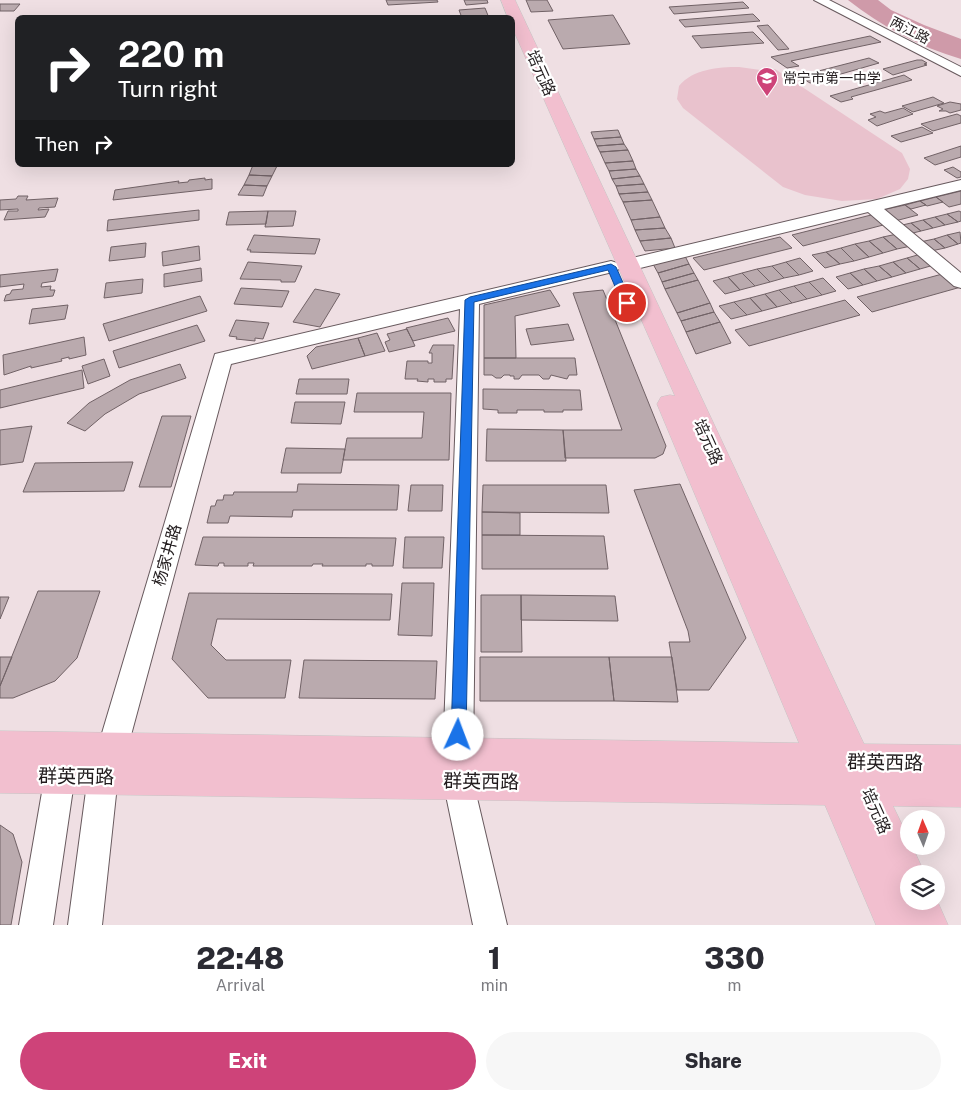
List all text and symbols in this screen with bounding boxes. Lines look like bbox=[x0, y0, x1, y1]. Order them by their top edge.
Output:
street label: 两江路 bbox=[888, 13, 932, 47]
text: 220 m bbox=[118, 34, 224, 75]
icon: right bbox=[35, 35, 100, 100]
street label: 培元路 bbox=[523, 47, 559, 99]
school or university icon: 常宁市第一中学 bbox=[755, 66, 779, 97]
place label: 常宁市第一中学 bbox=[783, 70, 881, 86]
text: Turn right bbox=[118, 76, 218, 102]
icon: right bbox=[89, 130, 117, 158]
text: Then bbox=[35, 133, 79, 155]
pin bbox=[606, 282, 648, 324]
icon: arrive bbox=[613, 289, 641, 317]
street label: 培元路 bbox=[690, 416, 726, 468]
street label: 杨家井路 bbox=[149, 522, 185, 588]
position arrow bbox=[431, 708, 483, 760]
street label: 群英西路 bbox=[847, 750, 923, 774]
street label: 群英西路 bbox=[38, 764, 114, 788]
street label: 群英西路 bbox=[443, 769, 519, 793]
street label: 培元路 bbox=[858, 785, 894, 837]
north arrow bbox=[900, 810, 945, 855]
map controls bbox=[900, 810, 945, 910]
button: layers bbox=[900, 865, 945, 910]
text: 22:48 bbox=[196, 940, 285, 976]
text: 1 bbox=[488, 940, 501, 976]
text: 330 bbox=[704, 940, 765, 976]
text: Arrival bbox=[216, 976, 265, 995]
text: min bbox=[481, 976, 508, 995]
text: m bbox=[728, 976, 741, 995]
button: Exit bbox=[20, 1032, 476, 1090]
button: Share bbox=[486, 1032, 941, 1090]

